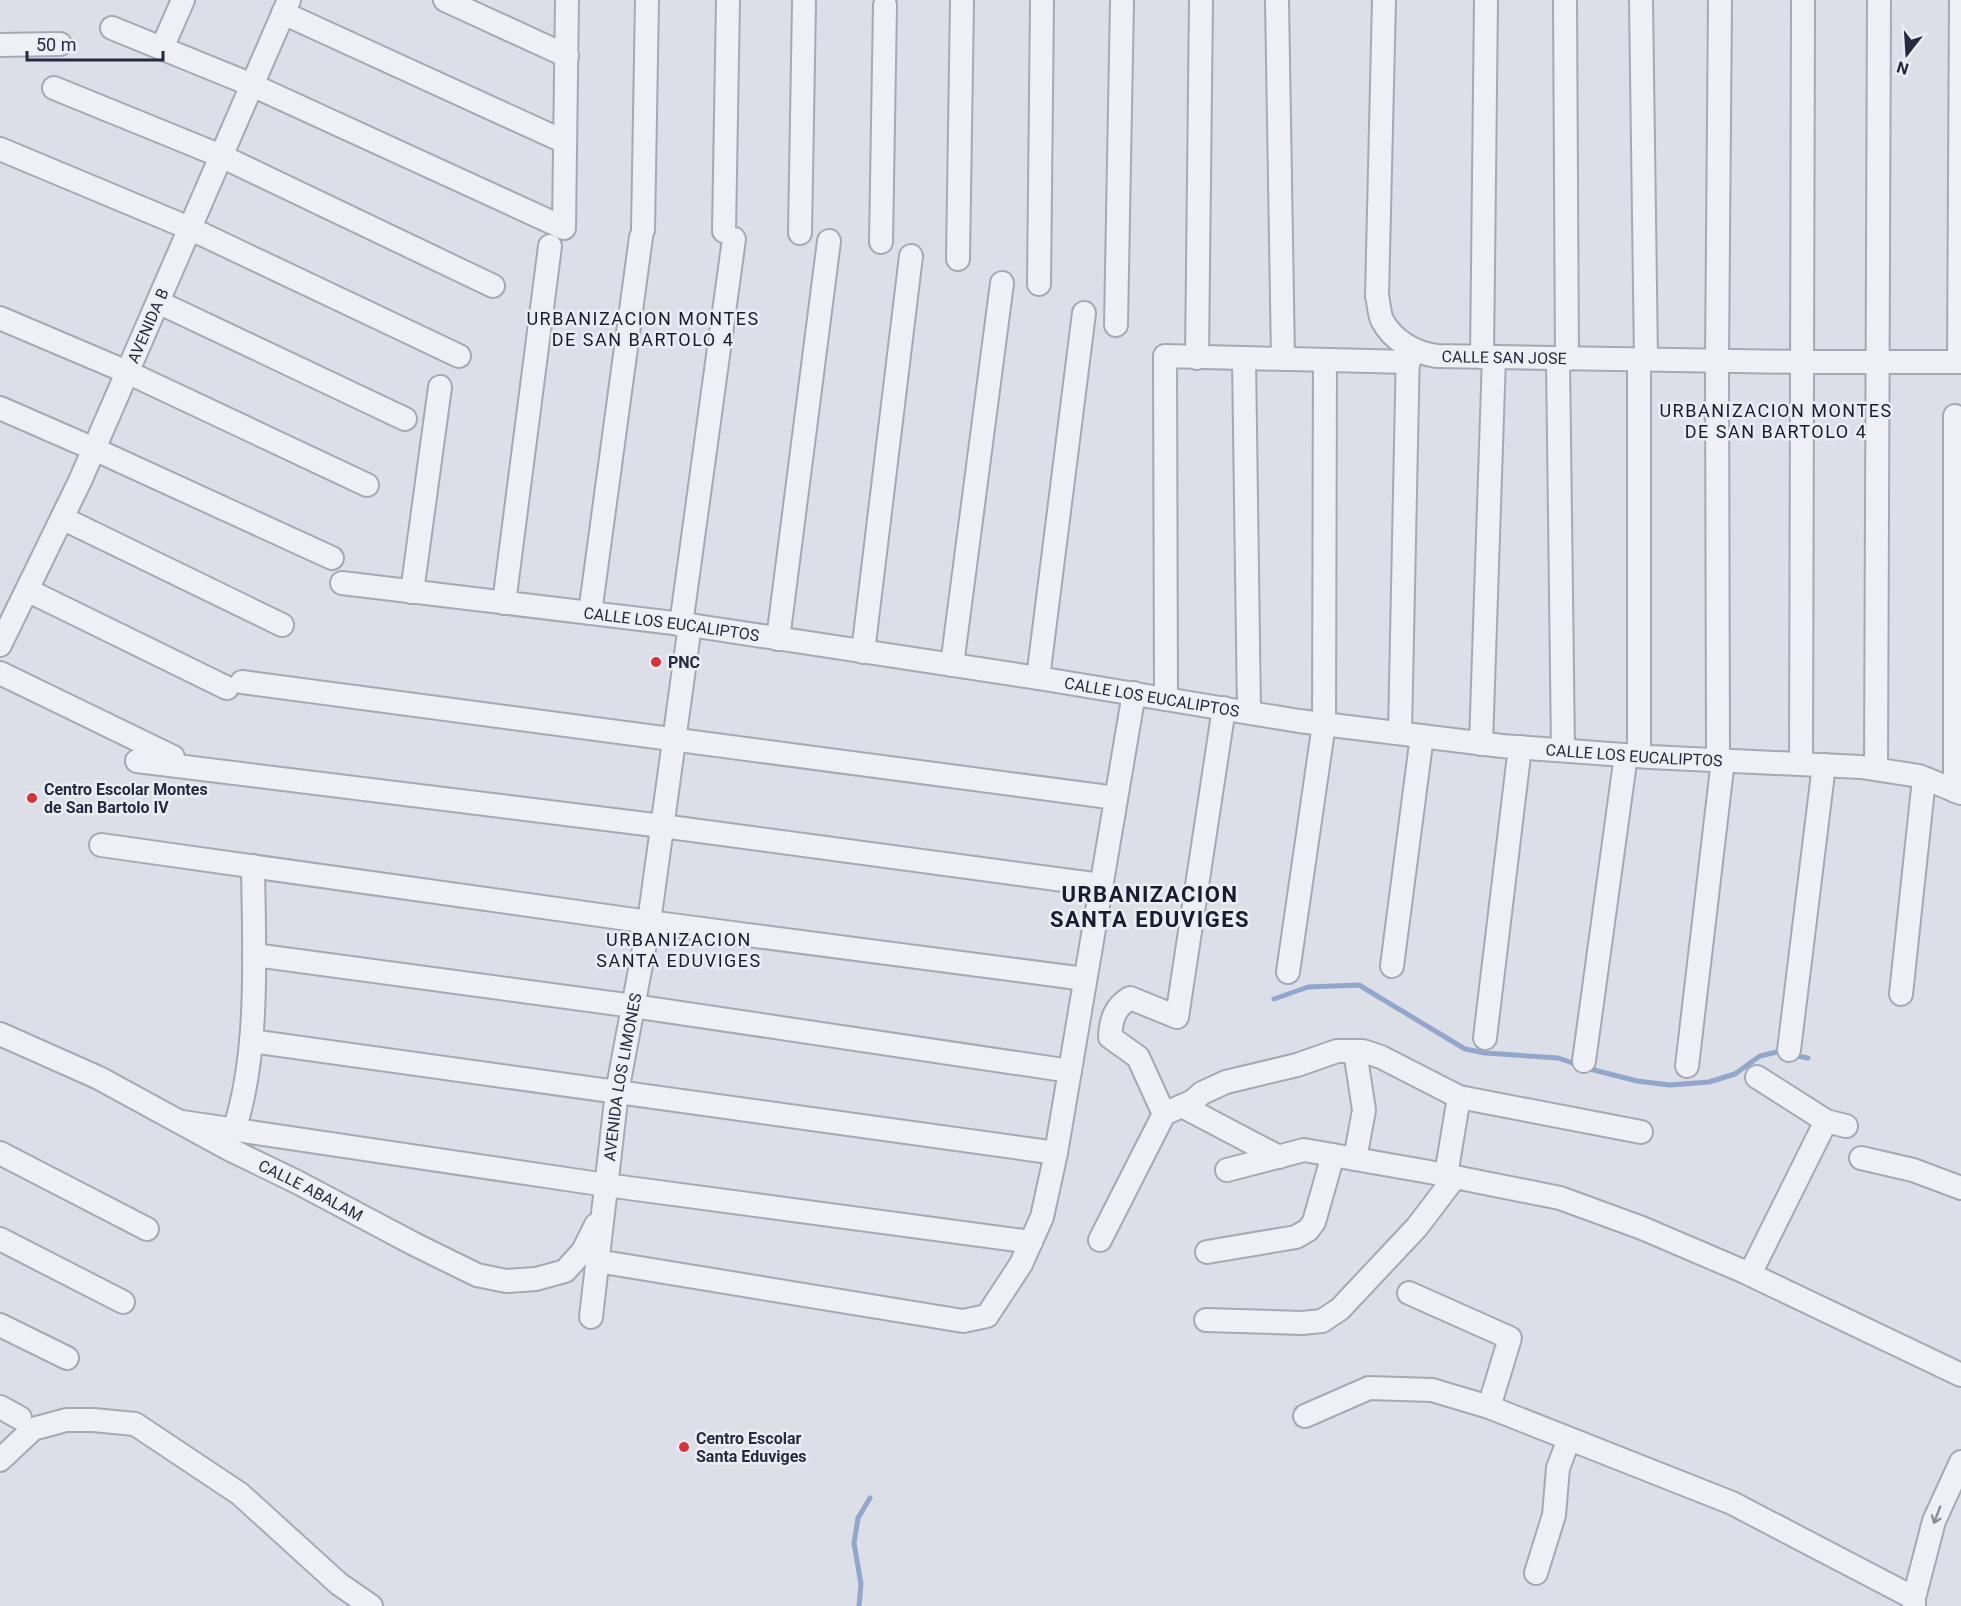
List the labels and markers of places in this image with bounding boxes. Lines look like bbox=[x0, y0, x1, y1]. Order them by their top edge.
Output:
place label: PNC bbox=[668, 653, 700, 672]
marker: PNC bbox=[649, 655, 663, 669]
place label: Centro Escolar Montes de San Bartolo IV bbox=[44, 780, 208, 817]
marker: Centro Escolar Montes de San Bartolo IV bbox=[25, 791, 39, 805]
place label: Centro Escolar Santa Eduviges bbox=[696, 1429, 807, 1466]
marker: Centro Escolar Santa Eduviges bbox=[677, 1440, 691, 1454]

